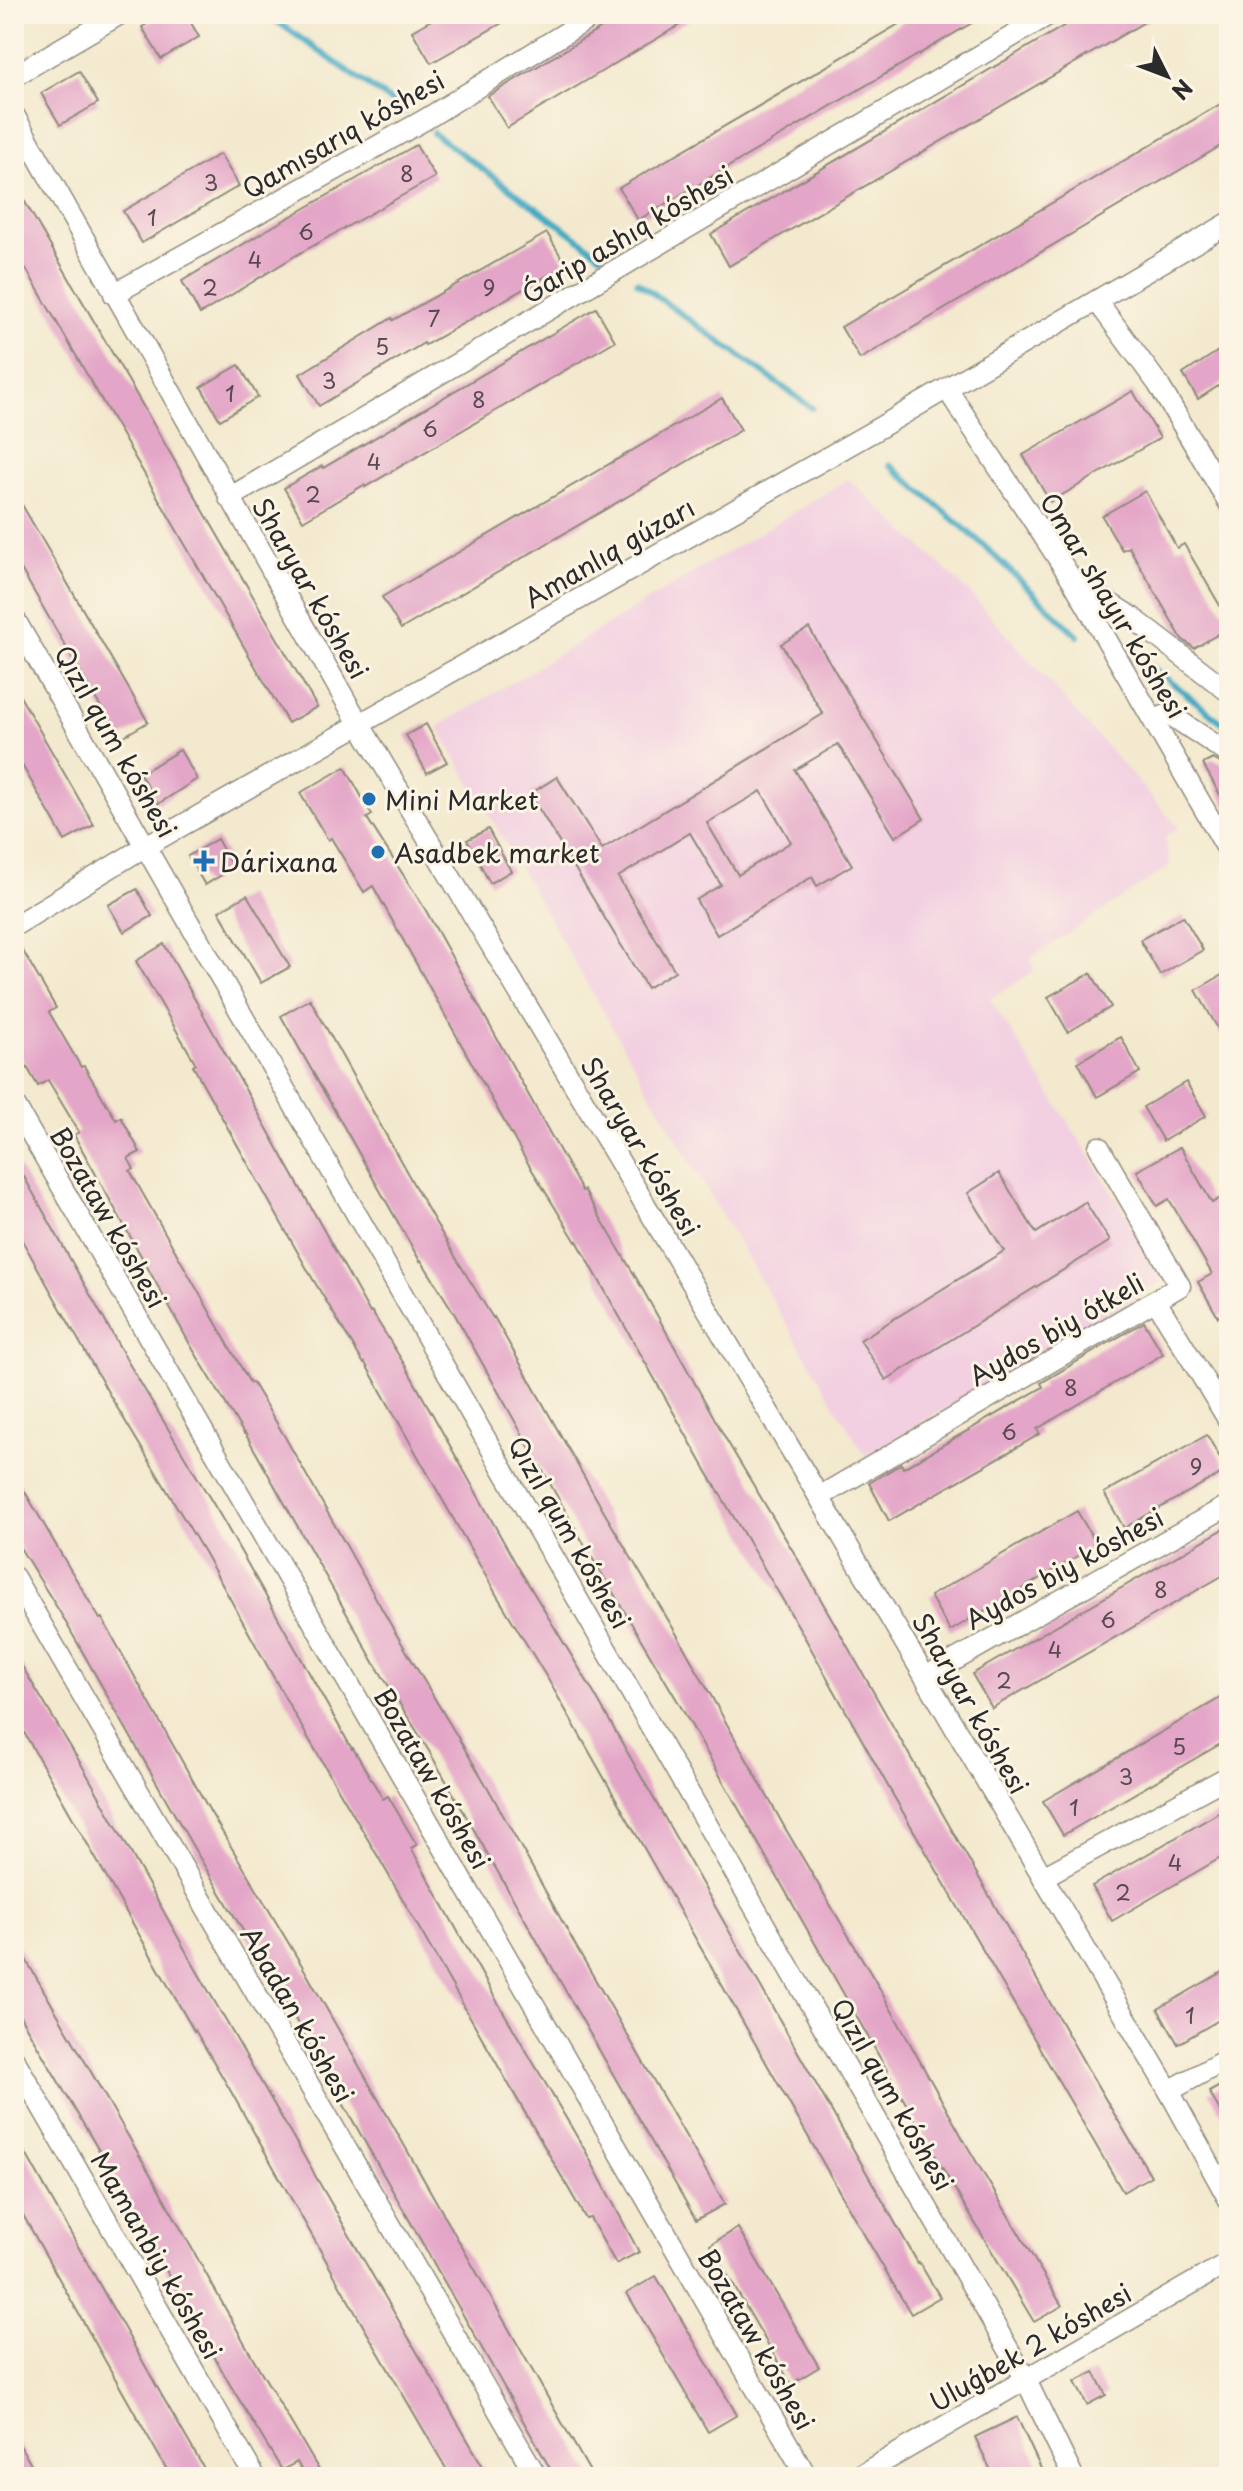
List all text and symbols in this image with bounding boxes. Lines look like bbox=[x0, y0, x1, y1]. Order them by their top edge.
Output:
north arrow bbox=[1127, 36, 1207, 116]
street label: Qamısarıq kóshesi bbox=[235, 60, 451, 208]
text: N bbox=[1165, 73, 1201, 108]
street label: Ǵarip ashıq kóshesi bbox=[514, 155, 740, 313]
house number: 8 bbox=[400, 156, 414, 189]
house number: 3 bbox=[204, 165, 218, 198]
house number: 1 bbox=[147, 200, 157, 233]
house number: 6 bbox=[298, 214, 314, 247]
house number: 4 bbox=[248, 242, 262, 275]
house number: 2 bbox=[202, 270, 218, 303]
house number: 9 bbox=[483, 270, 495, 303]
house number: 7 bbox=[428, 301, 440, 334]
house number: 5 bbox=[375, 329, 389, 362]
house number: 3 bbox=[322, 363, 336, 396]
house number: 1 bbox=[225, 376, 235, 409]
house number: 8 bbox=[472, 382, 486, 415]
house number: 6 bbox=[422, 411, 438, 444]
house number: 4 bbox=[367, 444, 381, 477]
house number: 2 bbox=[305, 477, 321, 510]
street label: Omar shayır kóshesi bbox=[1031, 485, 1197, 725]
street label: Amanlıq gúzarı bbox=[517, 487, 701, 617]
street label: Sharyar kóshesi bbox=[243, 490, 379, 686]
street label: Qızıl qum kóshesi bbox=[45, 637, 187, 845]
place label: Mini Market bbox=[385, 780, 539, 819]
marker: Mini Market bbox=[360, 790, 378, 808]
place label: Asadbek market bbox=[394, 833, 600, 872]
place label: Dárixana bbox=[220, 842, 338, 881]
marker: Asadbek market bbox=[369, 843, 387, 861]
marker: Dárixana bbox=[195, 852, 213, 870]
street label: Sharyar kóshesi bbox=[572, 1049, 710, 1243]
street label: Bozataw kóshesi bbox=[41, 1119, 177, 1315]
street label: Aydos biy ótkeli bbox=[961, 1263, 1151, 1395]
house number: 8 bbox=[1064, 1370, 1078, 1403]
house number: 6 bbox=[1001, 1414, 1017, 1447]
street label: Qızıl qum kóshesi bbox=[499, 1428, 641, 1636]
house number: 9 bbox=[1190, 1449, 1202, 1482]
street label: Aydos biy kóshesi bbox=[958, 1497, 1170, 1639]
house number: 8 bbox=[1154, 1572, 1168, 1605]
house number: 6 bbox=[1100, 1602, 1116, 1635]
street label: Sharyar kóshesi bbox=[903, 1605, 1039, 1801]
house number: 4 bbox=[1048, 1632, 1062, 1665]
house number: 2 bbox=[996, 1663, 1012, 1696]
street label: Bozataw kóshesi bbox=[365, 1680, 501, 1876]
house number: 5 bbox=[1172, 1729, 1186, 1762]
house number: 3 bbox=[1119, 1759, 1133, 1792]
house number: 1 bbox=[1069, 1790, 1079, 1823]
house number: 4 bbox=[1168, 1845, 1182, 1878]
house number: 2 bbox=[1115, 1875, 1131, 1908]
street label: Abadan kóshesi bbox=[232, 1919, 364, 2109]
street label: Qızıl qum kóshesi bbox=[822, 1990, 964, 2198]
house number: 1 bbox=[1185, 1998, 1195, 2031]
street label: Mamanbiy kóshesi bbox=[82, 2144, 232, 2366]
street label: Bozataw kóshesi bbox=[689, 2241, 825, 2437]
street label: Uluǵbek 2 kóshesi bbox=[922, 2273, 1138, 2421]

